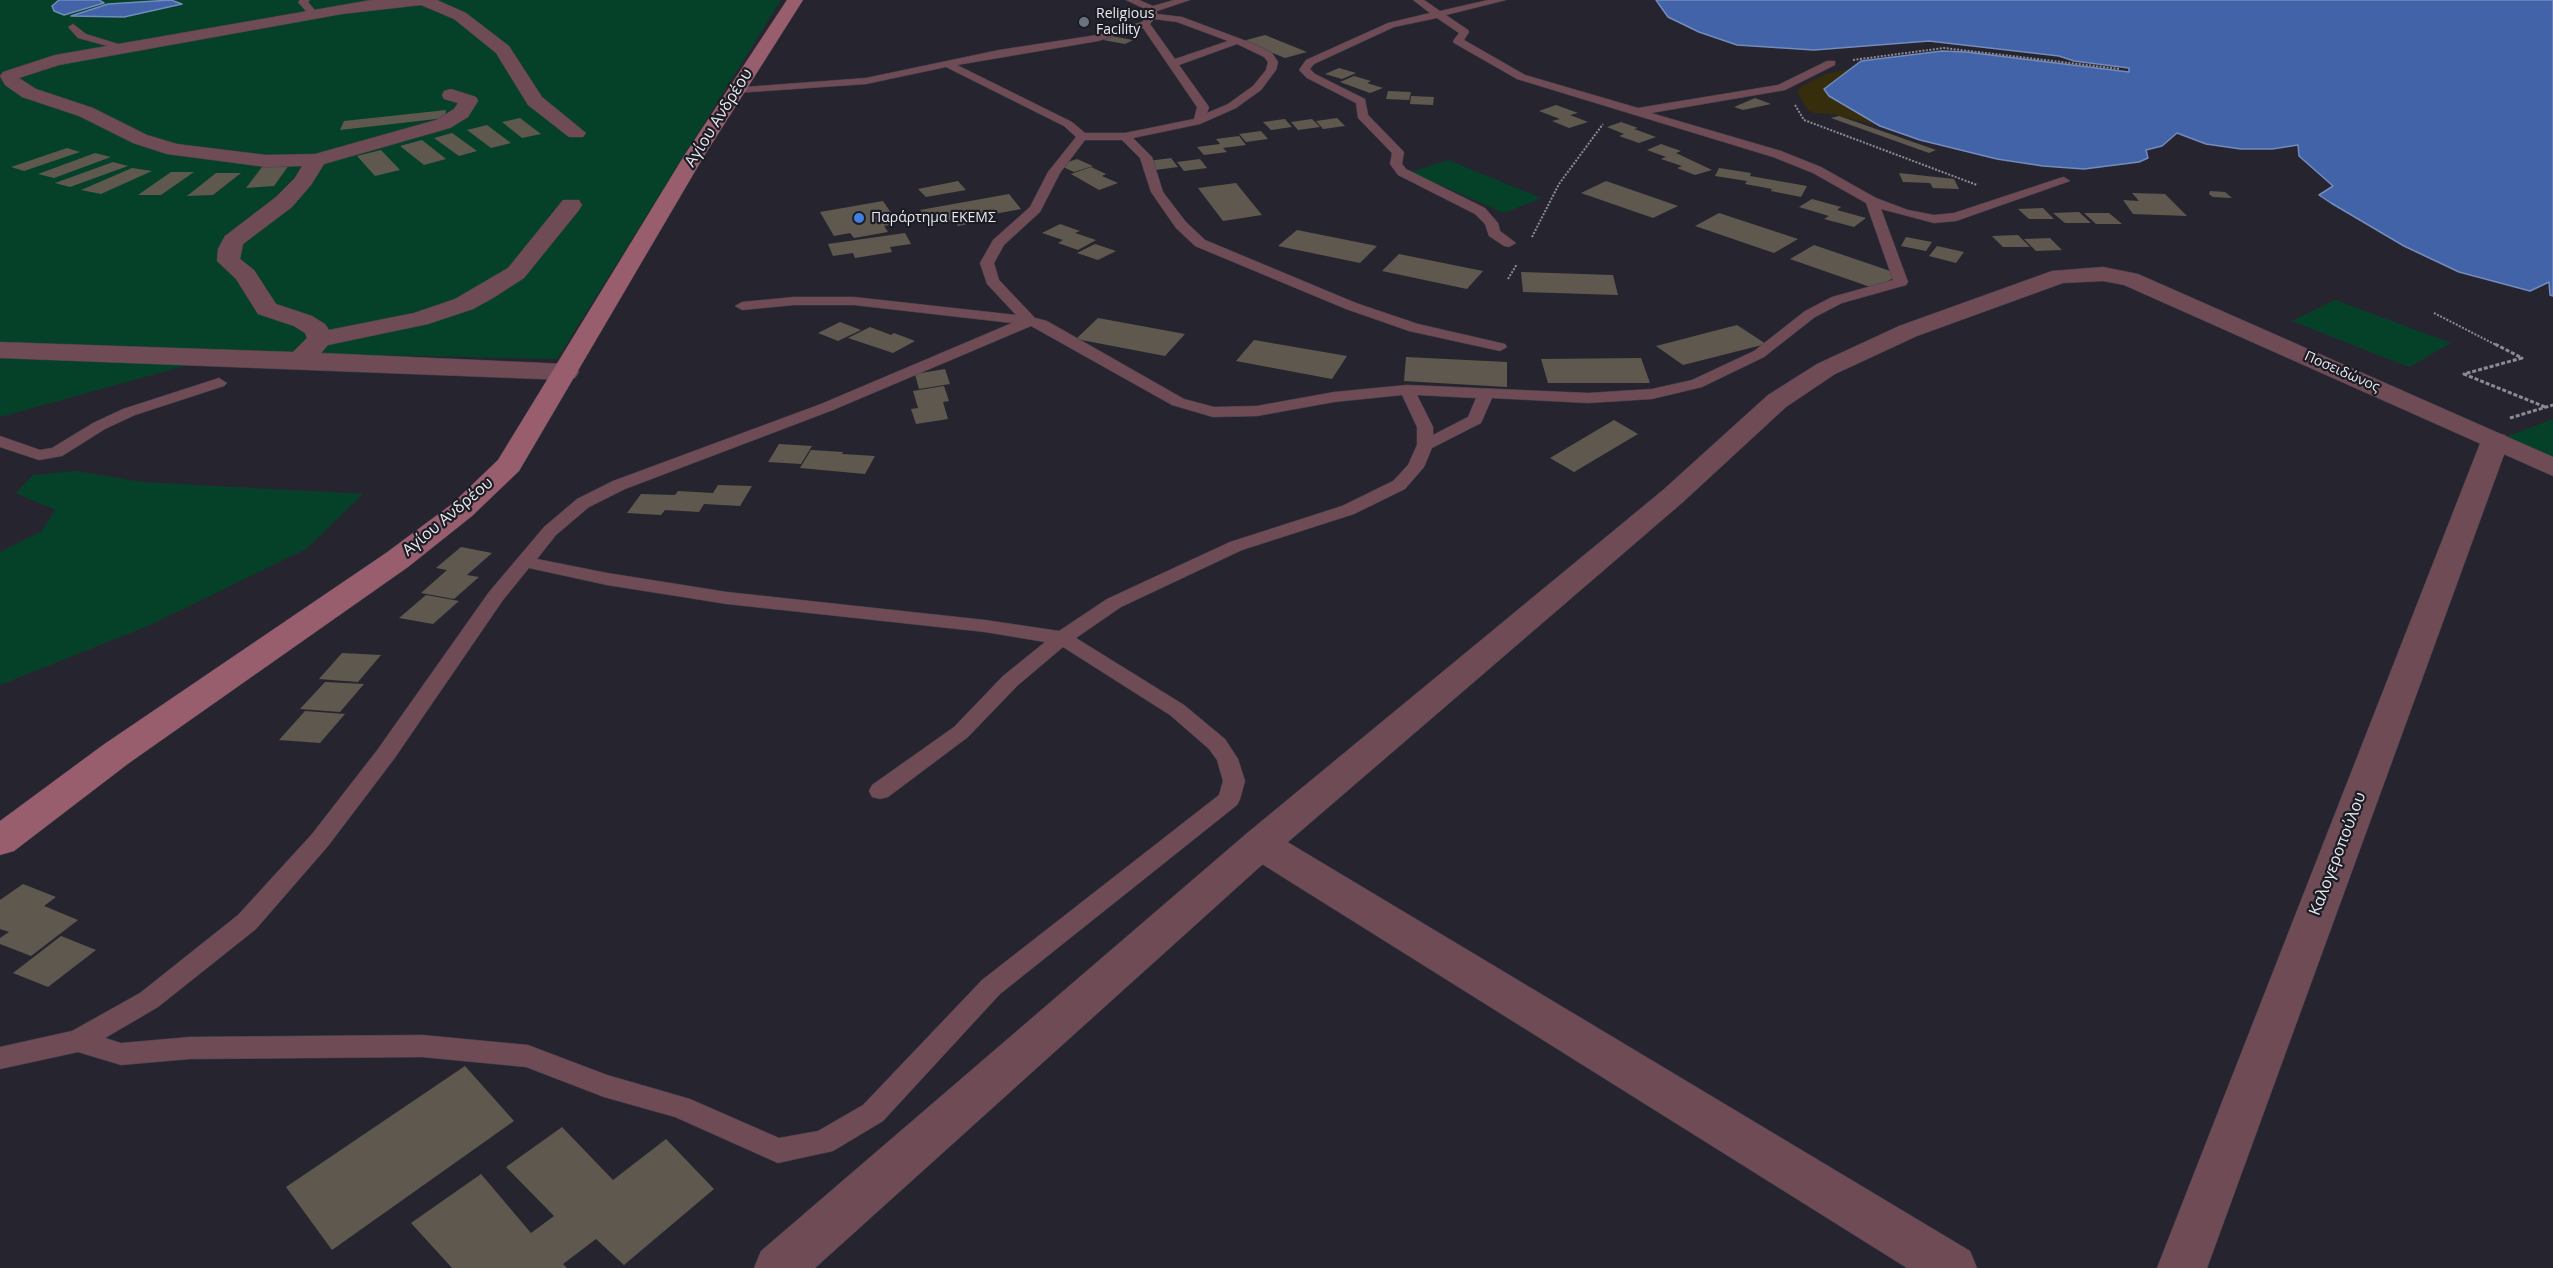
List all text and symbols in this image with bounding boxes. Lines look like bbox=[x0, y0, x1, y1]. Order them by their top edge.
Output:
place label: Religious Facility bbox=[1096, 6, 1154, 38]
marker: Religious Facility bbox=[1077, 15, 1091, 29]
street label: Αγίου Ανδρέου bbox=[681, 65, 757, 171]
place label: Παράρτημα ΕΚΕΜΣ bbox=[871, 210, 996, 226]
marker: Παράρτημα ΕΚΕΜΣ bbox=[852, 211, 866, 225]
street label: Ποσειδώνος bbox=[2302, 348, 2382, 396]
street label: Αγίου Ανδρέου bbox=[399, 474, 497, 560]
street label: Καλογεροπούλου bbox=[2306, 790, 2370, 918]

